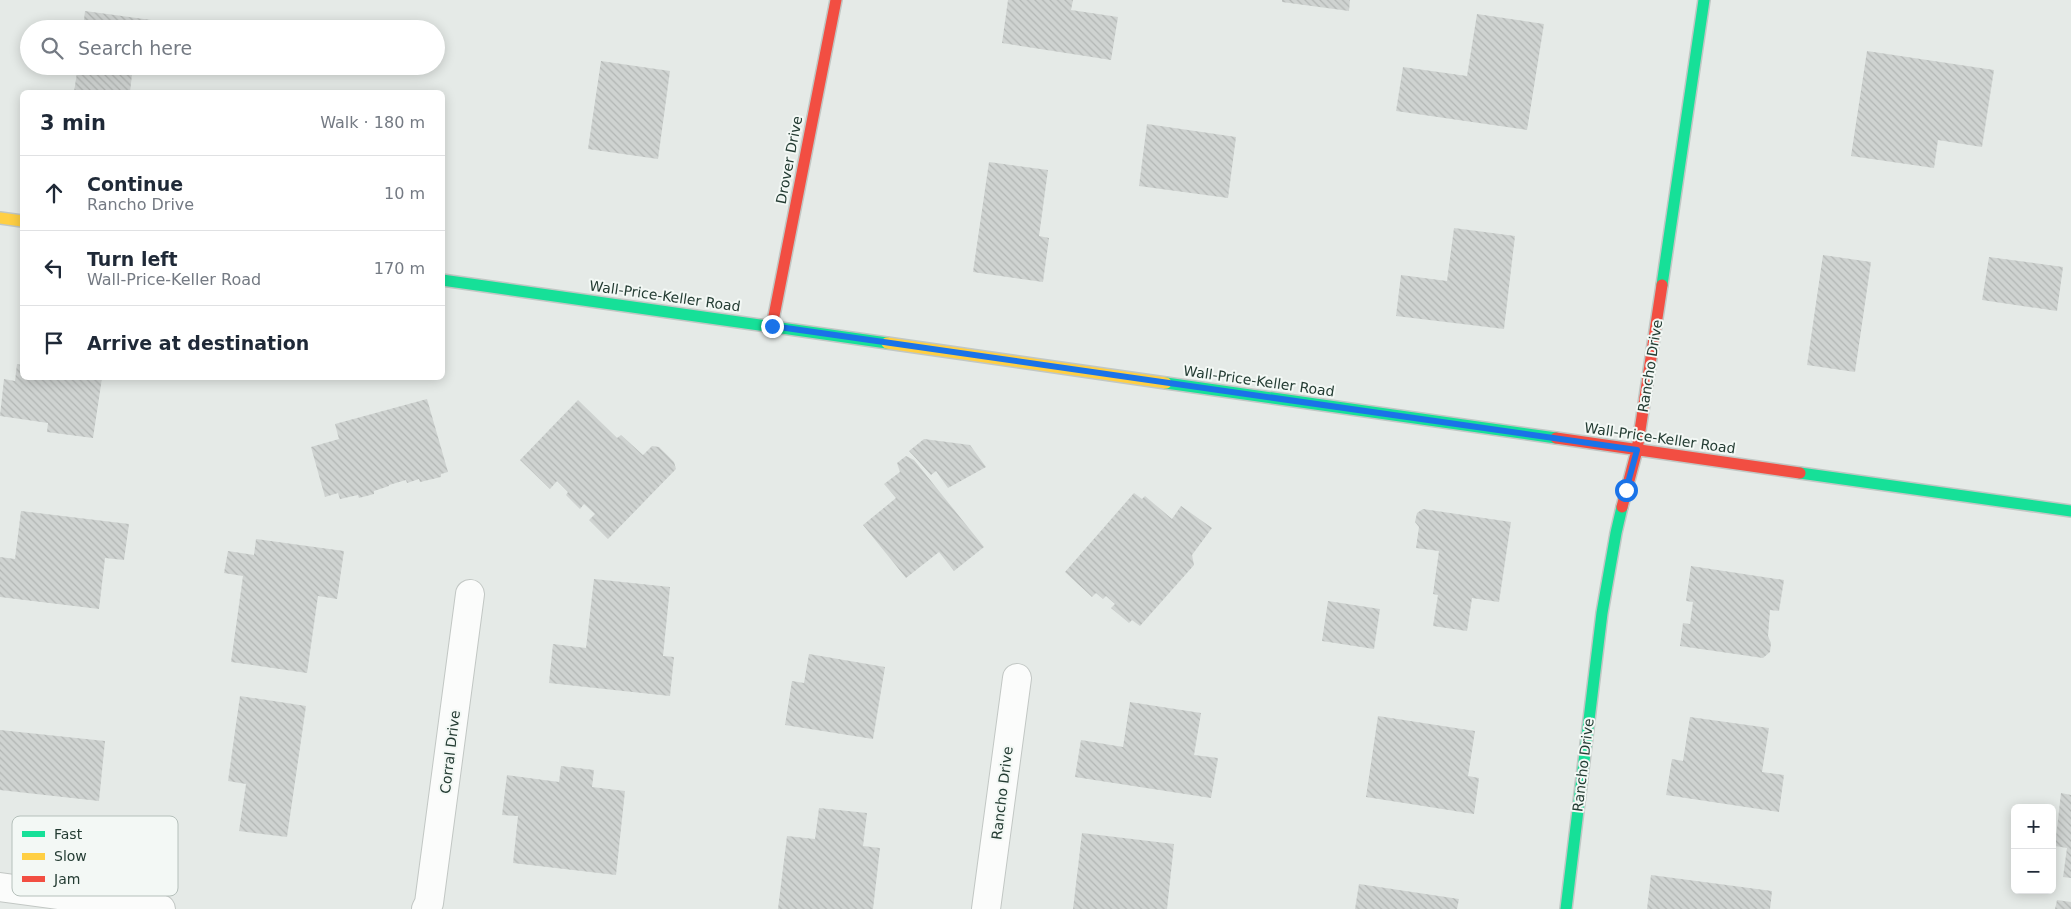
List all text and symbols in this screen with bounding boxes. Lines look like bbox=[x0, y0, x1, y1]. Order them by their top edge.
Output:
search box bbox=[20, 20, 445, 75]
icon: search bbox=[38, 34, 66, 62]
text: Search here bbox=[78, 37, 192, 59]
text: 3 min bbox=[40, 111, 106, 135]
text: Walk · 180 m bbox=[320, 113, 425, 132]
street label: Drover Drive bbox=[773, 115, 805, 205]
text: Continue bbox=[87, 173, 183, 195]
icon: ahead bbox=[40, 179, 68, 207]
text: 10 m bbox=[384, 184, 425, 203]
text: Rancho Drive bbox=[87, 195, 194, 214]
text: Turn left bbox=[87, 248, 178, 270]
icon: left bbox=[40, 254, 68, 282]
text: 170 m bbox=[374, 259, 425, 278]
text: Wall-Price-Keller Road bbox=[87, 270, 261, 289]
street label: Wall-Price-Keller Road bbox=[588, 277, 742, 315]
route end bbox=[761, 315, 784, 338]
street label: Rancho Drive bbox=[1635, 318, 1665, 414]
icon: arrive bbox=[40, 329, 68, 357]
text: Arrive at destination bbox=[87, 332, 309, 354]
street label: Wall-Price-Keller Road bbox=[1182, 362, 1336, 400]
street label: Wall-Price-Keller Road bbox=[1583, 419, 1737, 457]
route start bbox=[1615, 479, 1638, 502]
street label: Corral Drive bbox=[437, 709, 463, 795]
street label: Rancho Drive bbox=[1569, 717, 1597, 813]
street label: Rancho Drive bbox=[988, 745, 1016, 841]
map controls bbox=[2011, 804, 2056, 894]
button: + bbox=[2011, 804, 2056, 849]
legend bbox=[12, 816, 178, 896]
text: Fast bbox=[54, 826, 83, 842]
text: Slow bbox=[54, 848, 87, 864]
button: − bbox=[2011, 849, 2056, 894]
text: Jam bbox=[53, 871, 80, 887]

